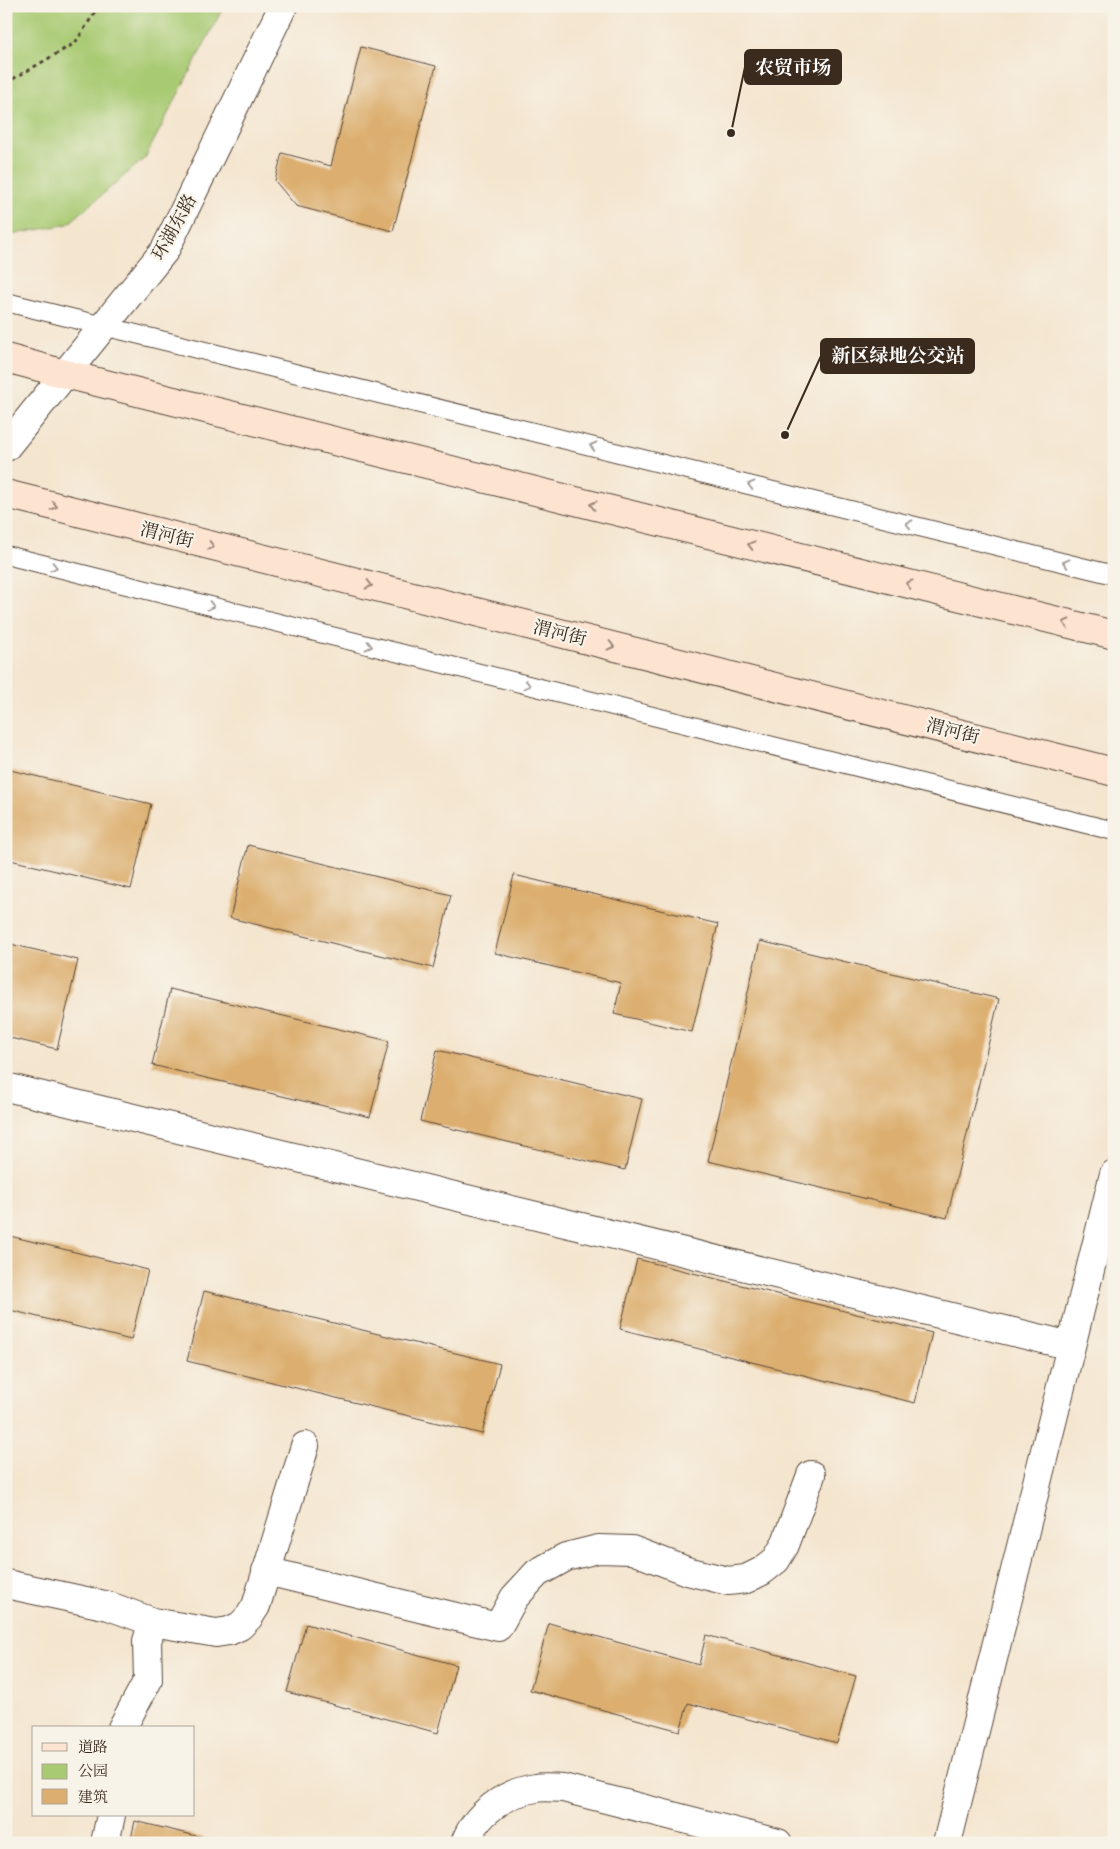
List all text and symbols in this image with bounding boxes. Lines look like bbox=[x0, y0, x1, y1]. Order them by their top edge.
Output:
callout: 农贸市场 bbox=[745, 50, 841, 84]
text: 农贸市场 bbox=[755, 56, 831, 83]
street label: 环湖东路 bbox=[147, 190, 205, 266]
callout: 新区绿地公交站 bbox=[821, 339, 974, 373]
text: 新区绿地公交站 bbox=[831, 344, 965, 371]
one-way arrow bbox=[589, 441, 598, 452]
one-way arrow bbox=[746, 480, 755, 491]
one-way arrow bbox=[49, 500, 58, 511]
one-way arrow bbox=[590, 501, 598, 511]
street label: 渭河街 bbox=[137, 518, 196, 556]
one-way arrow bbox=[904, 519, 913, 530]
one-way arrow bbox=[207, 540, 216, 551]
one-way arrow bbox=[747, 540, 756, 551]
one-way arrow bbox=[1062, 558, 1071, 569]
one-way arrow bbox=[49, 561, 58, 572]
one-way arrow bbox=[364, 579, 373, 590]
one-way arrow bbox=[904, 579, 913, 590]
one-way arrow bbox=[207, 601, 215, 611]
street label: 渭河街 bbox=[530, 616, 589, 654]
one-way arrow bbox=[1062, 618, 1071, 629]
one-way arrow bbox=[364, 640, 373, 651]
one-way arrow bbox=[607, 640, 616, 651]
one-way arrow bbox=[522, 679, 531, 690]
street label: 渭河街 bbox=[923, 714, 982, 752]
legend bbox=[32, 1726, 195, 1816]
text: 道路 bbox=[78, 1738, 108, 1759]
text: 公园 bbox=[78, 1762, 108, 1783]
text: 建筑 bbox=[78, 1788, 108, 1809]

